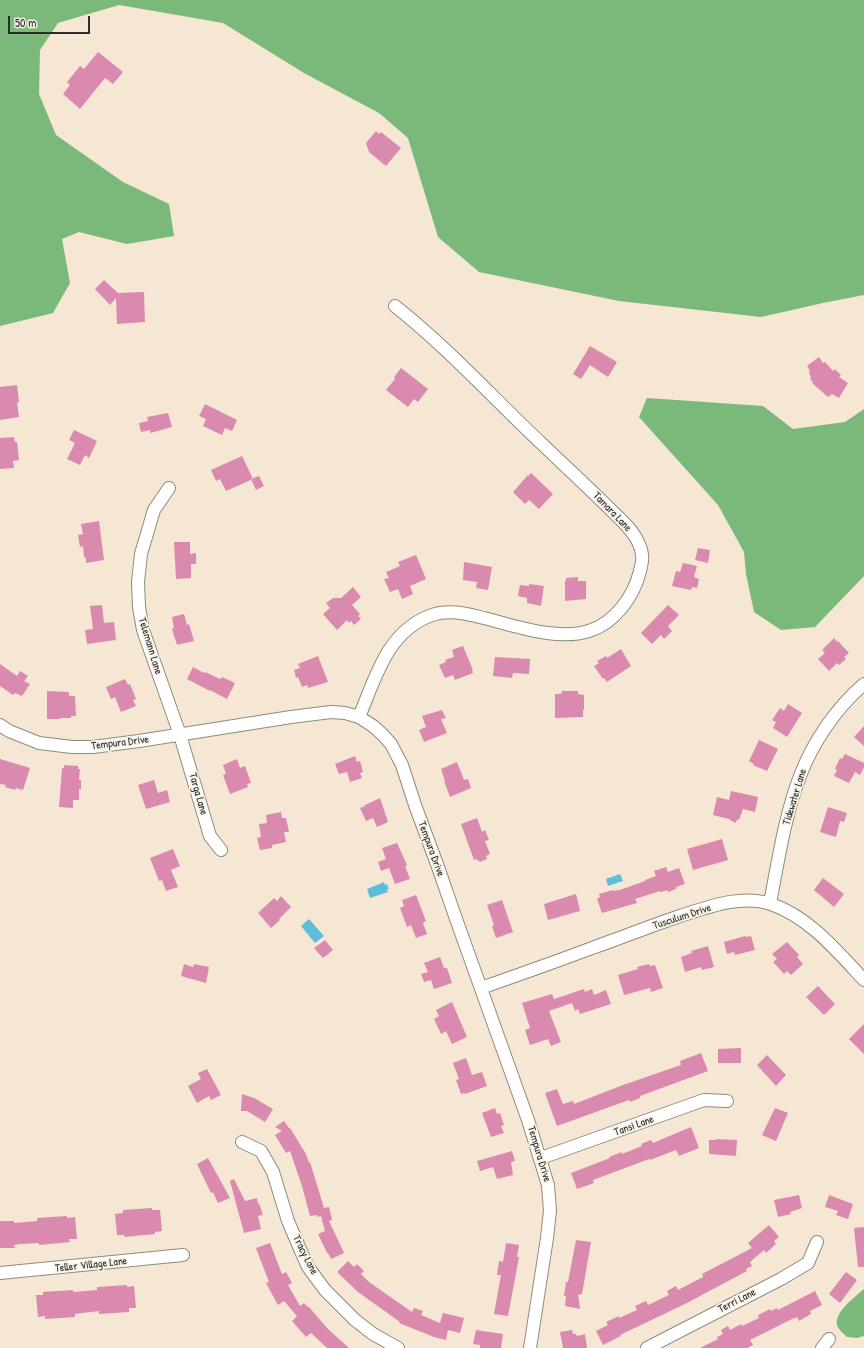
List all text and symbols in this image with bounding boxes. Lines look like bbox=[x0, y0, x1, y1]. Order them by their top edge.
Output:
scale bar bbox=[10, 8, 92, 34]
text: 50 m bbox=[15, 14, 36, 31]
street label: Tamara Lane bbox=[590, 489, 634, 535]
street label: Telemann Lane bbox=[135, 616, 165, 676]
street label: Tempura Drive bbox=[90, 733, 150, 753]
street label: Tidewater Lane bbox=[780, 767, 810, 827]
street label: Targa Lane bbox=[186, 771, 210, 817]
street label: Tempura Drive bbox=[415, 820, 447, 878]
street label: Tusculum Drive bbox=[651, 901, 713, 933]
street label: Tansi Lane bbox=[612, 1113, 656, 1139]
street label: Tempura Drive bbox=[524, 1124, 554, 1184]
street label: Tracy Lane bbox=[289, 1233, 321, 1277]
street label: Teller Village Lane bbox=[54, 1255, 128, 1275]
street label: Terri Lane bbox=[716, 1286, 758, 1316]

